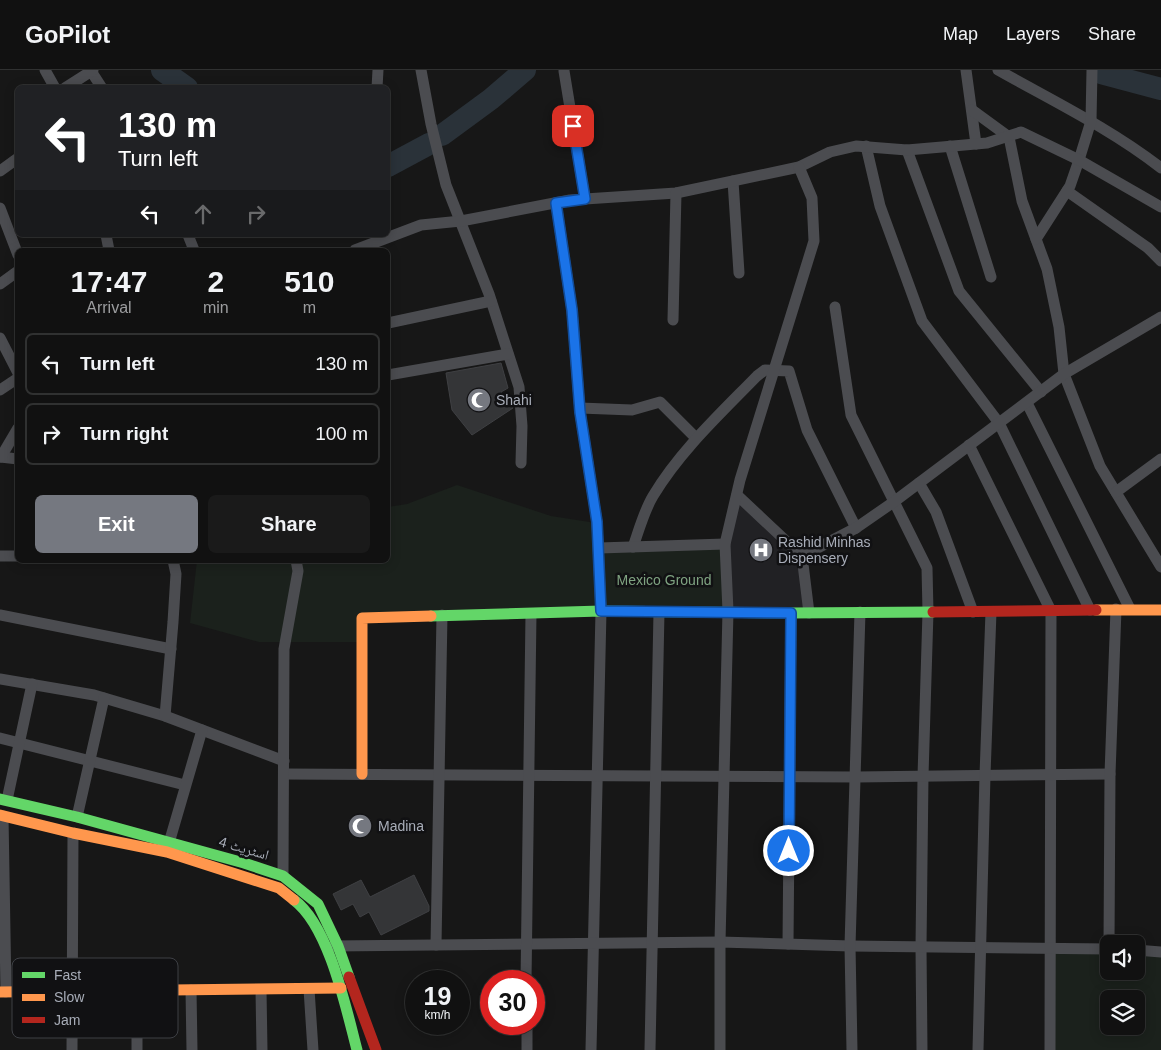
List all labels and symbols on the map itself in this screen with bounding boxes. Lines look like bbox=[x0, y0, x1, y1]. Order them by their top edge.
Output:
pin bbox=[552, 105, 594, 147]
mosque icon: Shahi bbox=[466, 387, 492, 413]
place label: Shahi bbox=[496, 392, 532, 408]
place label: Rashid Minhas Dispensery bbox=[778, 534, 871, 566]
hospital icon: Rashid Minhas Dispensery bbox=[748, 537, 774, 563]
park label: Mexico Ground bbox=[617, 572, 711, 588]
mosque icon: Madina bbox=[347, 813, 373, 839]
place label: Madina bbox=[378, 818, 424, 834]
position arrow bbox=[762, 824, 814, 876]
street label: اسٹریٹ 4 bbox=[217, 833, 271, 864]
legend bbox=[12, 958, 178, 1038]
text: Fast bbox=[54, 967, 81, 983]
speed limit sign: 30 bbox=[480, 970, 545, 1035]
text: Slow bbox=[54, 989, 85, 1005]
text: Jam bbox=[54, 1012, 80, 1028]

